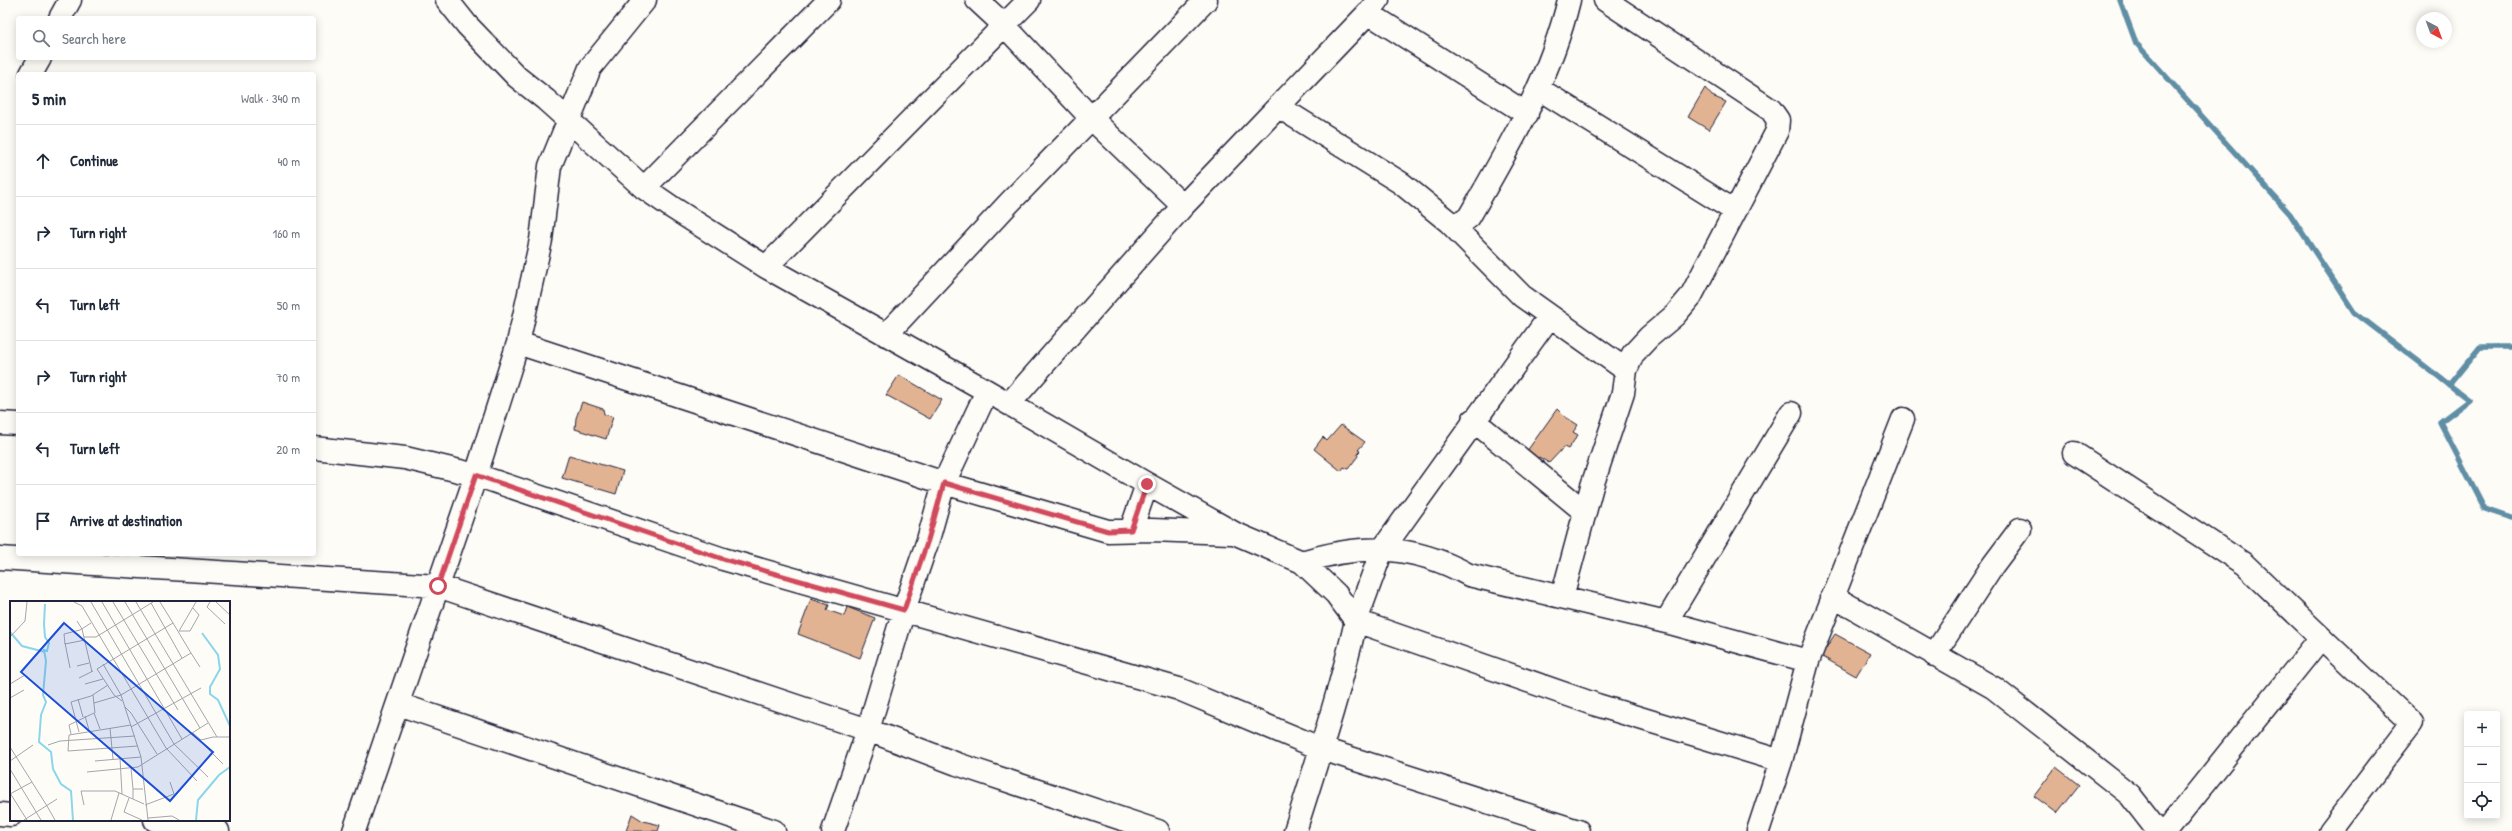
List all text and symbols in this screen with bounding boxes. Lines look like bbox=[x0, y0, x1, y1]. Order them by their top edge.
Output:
north arrow bbox=[2416, 12, 2452, 48]
search box bbox=[16, 16, 316, 60]
icon: search bbox=[30, 27, 52, 49]
text: Search here bbox=[62, 28, 126, 49]
text: 5 min bbox=[32, 87, 66, 110]
text: Walk · 340 m bbox=[241, 89, 300, 107]
icon: ahead bbox=[32, 150, 54, 172]
text: Continue bbox=[70, 150, 118, 171]
text: 40 m bbox=[277, 152, 300, 170]
icon: right bbox=[32, 222, 54, 244]
text: Turn right bbox=[70, 222, 126, 243]
text: 160 m bbox=[272, 224, 300, 242]
icon: left bbox=[32, 294, 54, 316]
text: Turn left bbox=[70, 294, 120, 315]
text: 50 m bbox=[277, 296, 300, 314]
icon: right bbox=[32, 366, 54, 388]
text: Turn right bbox=[70, 366, 126, 387]
text: 70 m bbox=[276, 368, 300, 386]
icon: left bbox=[32, 438, 54, 460]
text: Turn left bbox=[70, 438, 120, 459]
text: 20 m bbox=[276, 440, 300, 458]
route end bbox=[1138, 475, 1156, 493]
icon: arrive bbox=[32, 510, 54, 532]
text: Arrive at destination bbox=[70, 510, 182, 531]
route start bbox=[429, 577, 447, 595]
inset map bbox=[10, 601, 230, 821]
map controls bbox=[2464, 711, 2500, 819]
button: + bbox=[2464, 711, 2500, 747]
button: − bbox=[2464, 747, 2500, 783]
button: locate bbox=[2464, 783, 2500, 819]

